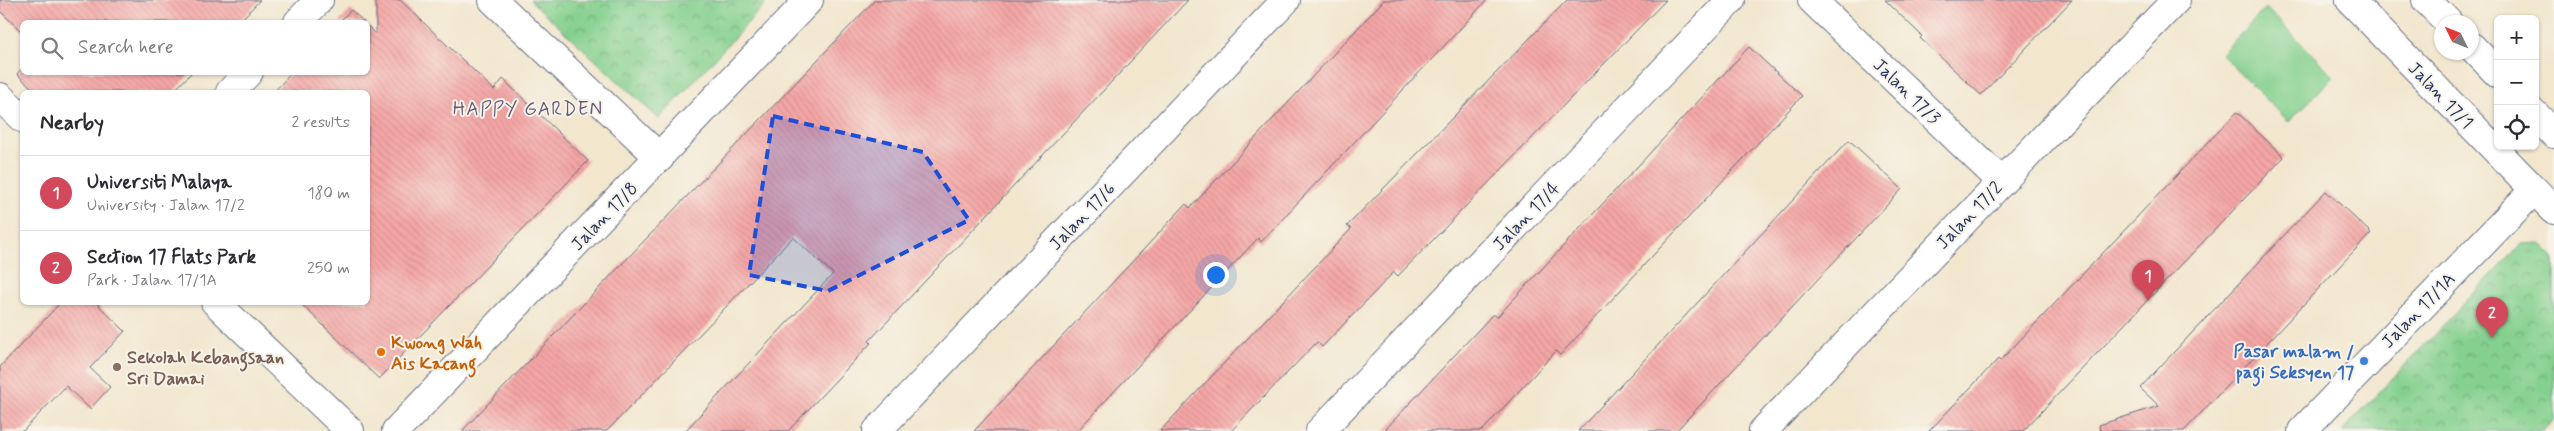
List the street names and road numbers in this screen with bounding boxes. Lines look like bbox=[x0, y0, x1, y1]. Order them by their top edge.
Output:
street label: Jalan 17/3 bbox=[1867, 54, 1945, 130]
street label: Jalan 17/1 bbox=[2402, 57, 2478, 135]
street label: Jalan 17/2 bbox=[1931, 176, 2008, 255]
street label: Jalan 17/8 bbox=[566, 177, 644, 256]
street label: Jalan 17/6 bbox=[1044, 177, 1121, 256]
street label: Jalan 17/4 bbox=[1488, 177, 1566, 256]
street label: Jalan 17/1A bbox=[2377, 268, 2461, 354]

